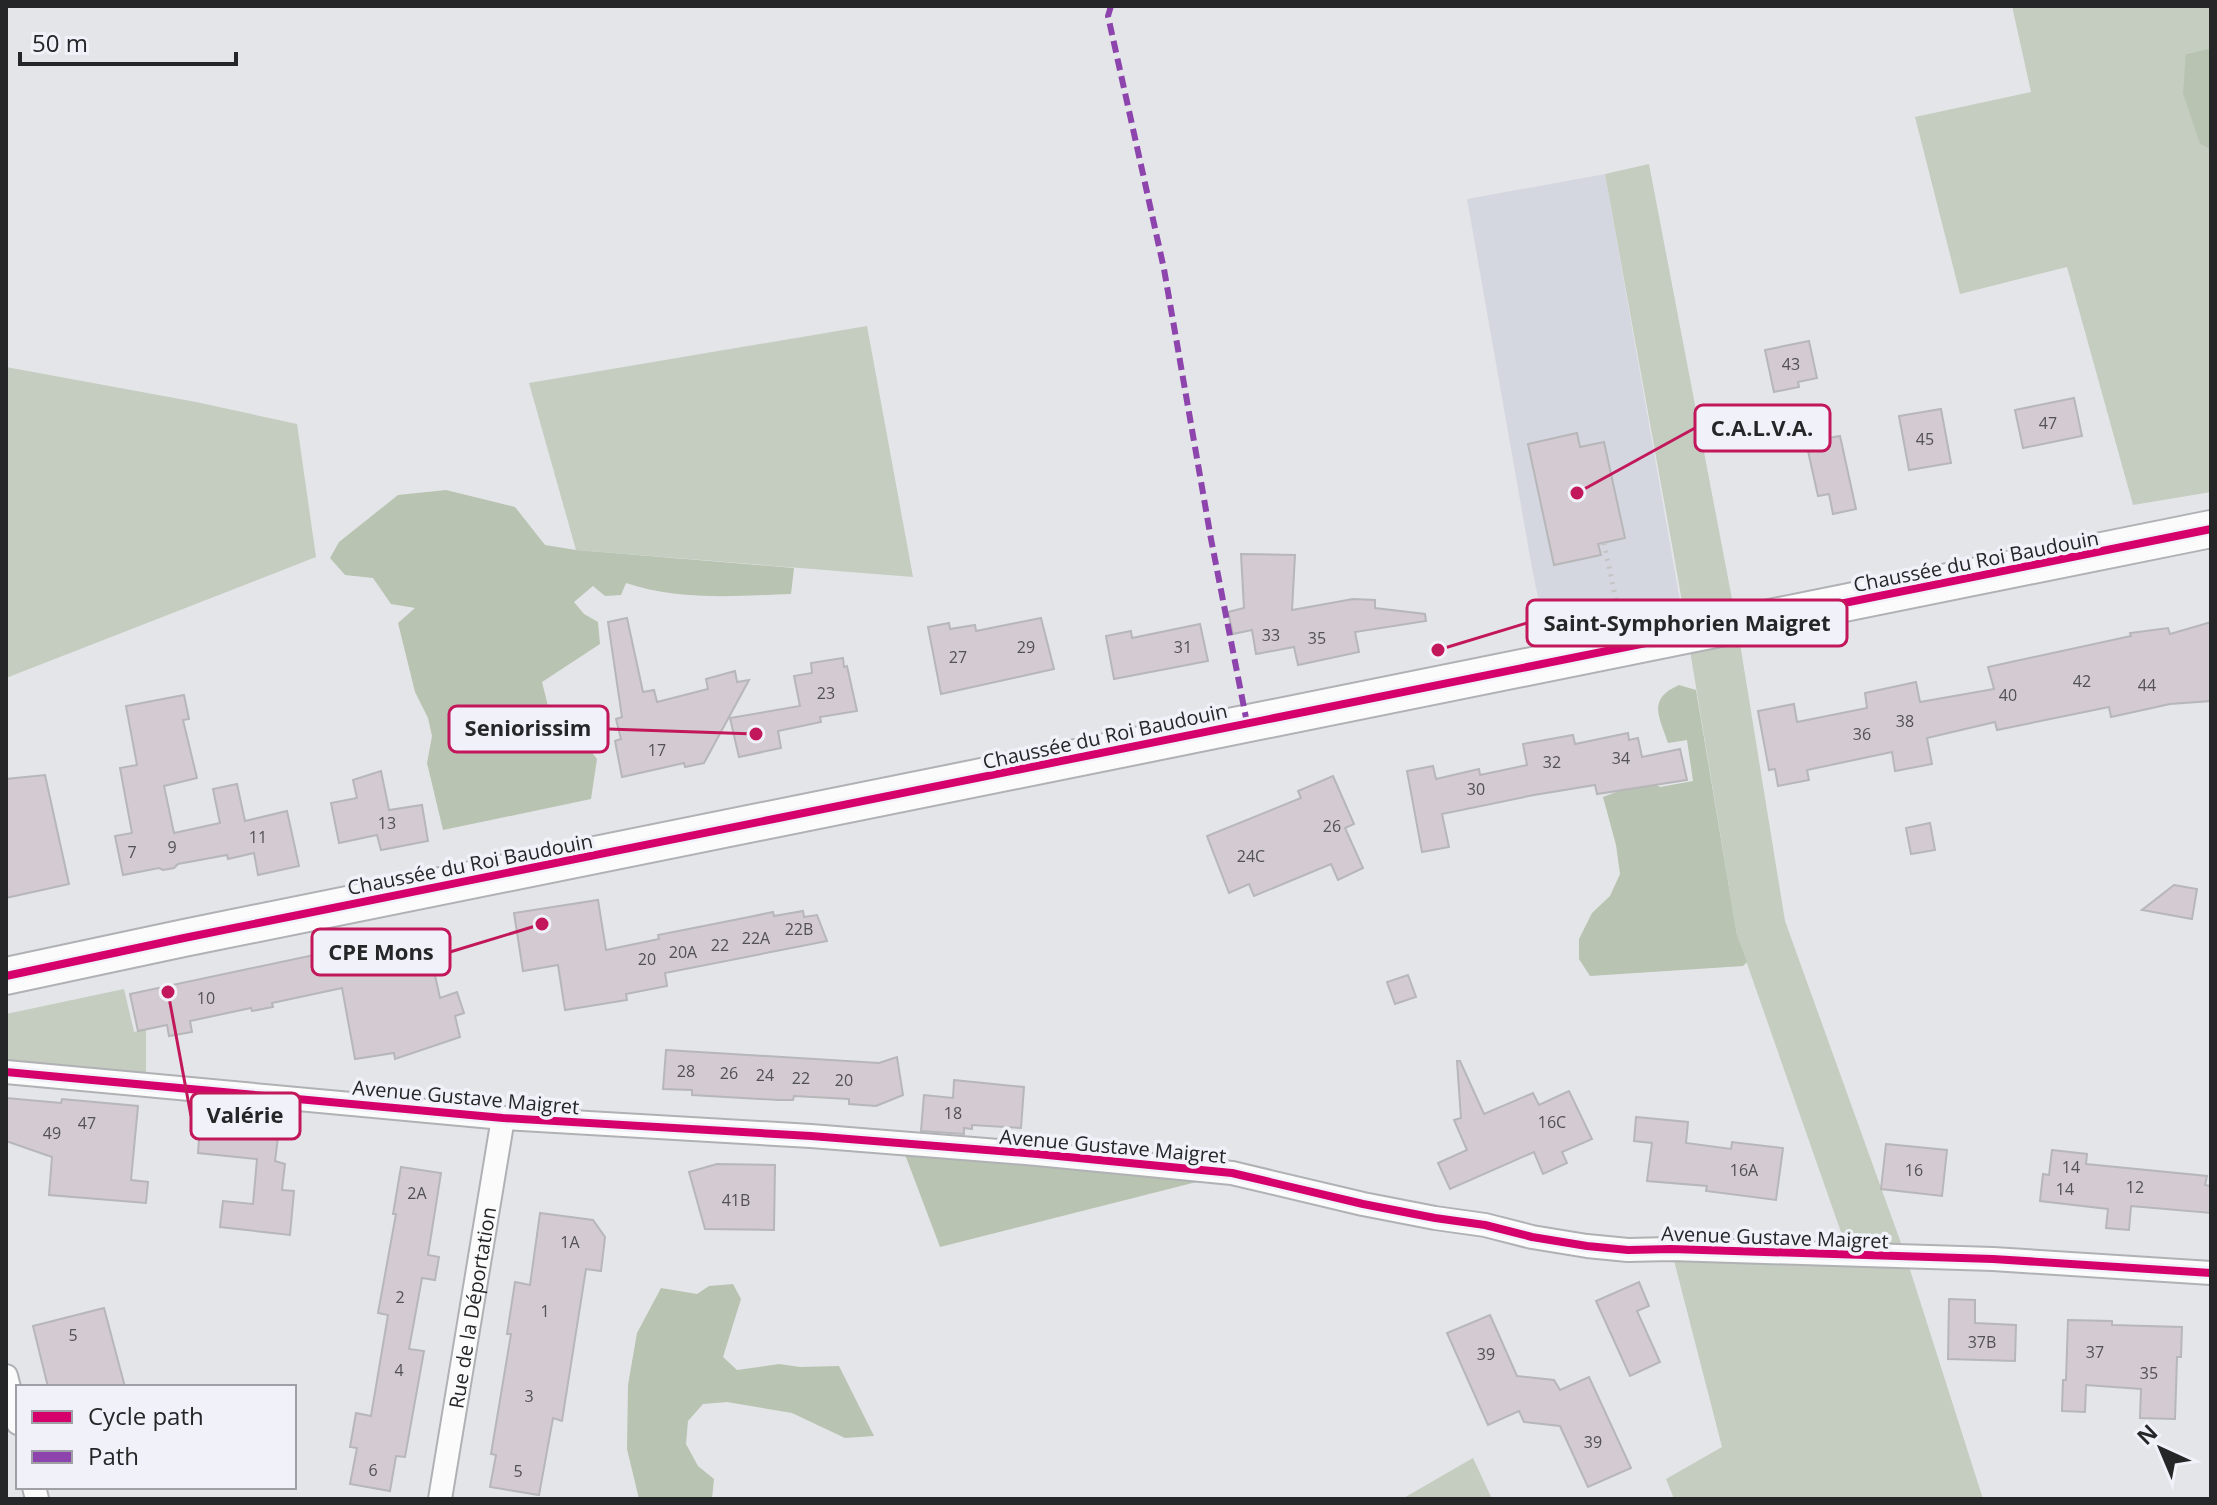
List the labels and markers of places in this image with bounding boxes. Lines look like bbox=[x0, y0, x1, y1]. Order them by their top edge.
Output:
callout: C.A.L.V.A. bbox=[1695, 405, 1830, 451]
callout: Saint-Symphorien Maigret bbox=[1527, 600, 1847, 646]
callout: Seniorissim bbox=[449, 706, 608, 752]
callout: CPE Mons bbox=[312, 929, 450, 975]
callout: Valérie bbox=[191, 1093, 300, 1139]

